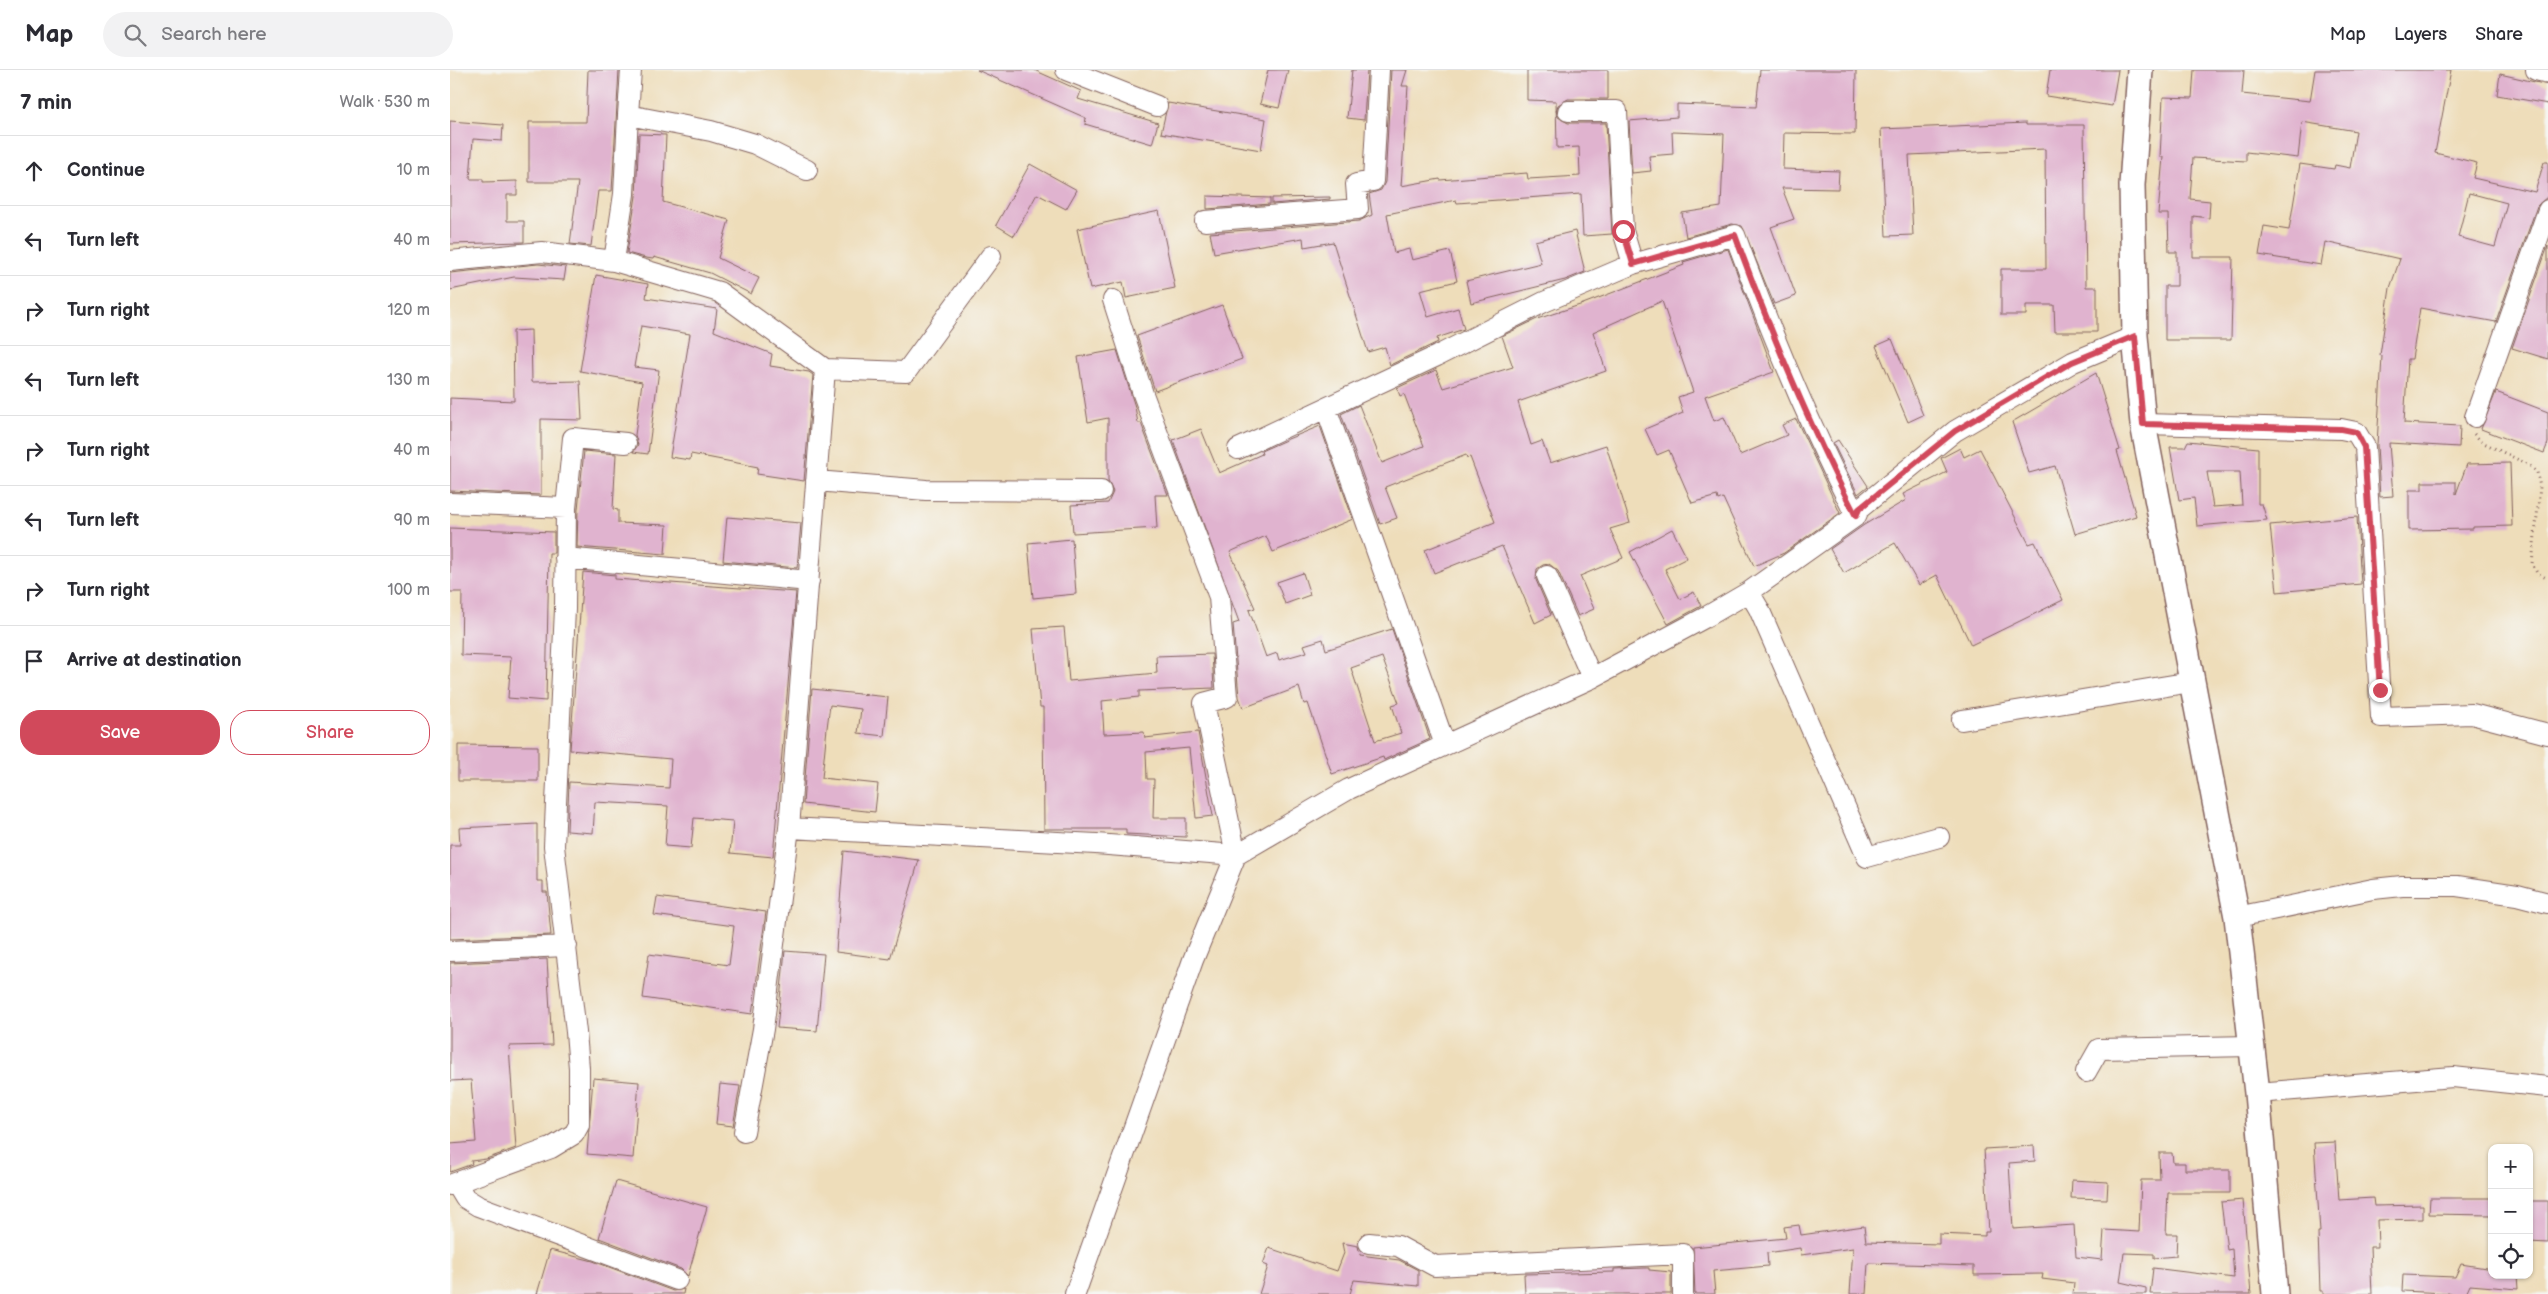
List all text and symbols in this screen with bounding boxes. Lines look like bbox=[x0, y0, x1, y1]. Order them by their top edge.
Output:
search box bbox=[103, 12, 453, 57]
text: Map bbox=[25, 20, 73, 49]
icon: search bbox=[121, 21, 149, 49]
text: Search here bbox=[161, 23, 267, 46]
text: Map bbox=[2330, 24, 2366, 45]
text: Layers bbox=[2394, 24, 2447, 45]
text: Share bbox=[2475, 24, 2523, 45]
text: 7 min bbox=[20, 90, 72, 115]
text: Walk · 530 m bbox=[339, 93, 430, 112]
icon: ahead bbox=[20, 157, 48, 185]
text: Continue bbox=[67, 159, 145, 182]
text: 10 m bbox=[397, 161, 430, 180]
route start bbox=[1612, 220, 1635, 243]
icon: left bbox=[20, 227, 48, 255]
text: Turn left bbox=[67, 229, 139, 252]
text: 40 m bbox=[393, 231, 430, 250]
icon: right bbox=[20, 297, 48, 325]
text: Turn right bbox=[67, 299, 150, 322]
text: 120 m bbox=[387, 301, 430, 320]
icon: left bbox=[20, 367, 48, 395]
text: Turn left bbox=[67, 369, 139, 392]
text: 130 m bbox=[387, 371, 430, 390]
icon: right bbox=[20, 437, 48, 465]
text: Turn right bbox=[67, 439, 150, 462]
text: 40 m bbox=[393, 441, 430, 460]
icon: left bbox=[20, 507, 48, 535]
text: Turn left bbox=[67, 509, 139, 532]
text: 90 m bbox=[394, 511, 430, 530]
icon: right bbox=[20, 577, 48, 605]
text: Turn right bbox=[67, 579, 150, 602]
text: 100 m bbox=[387, 581, 430, 600]
icon: arrive bbox=[20, 647, 48, 675]
text: Arrive at destination bbox=[67, 649, 242, 672]
route end bbox=[2369, 679, 2392, 702]
button: Save bbox=[20, 710, 220, 755]
button: Share bbox=[230, 710, 430, 755]
map controls bbox=[2488, 1144, 2533, 1279]
button: + bbox=[2488, 1144, 2533, 1189]
button: − bbox=[2488, 1189, 2533, 1234]
button: locate bbox=[2488, 1234, 2533, 1279]

